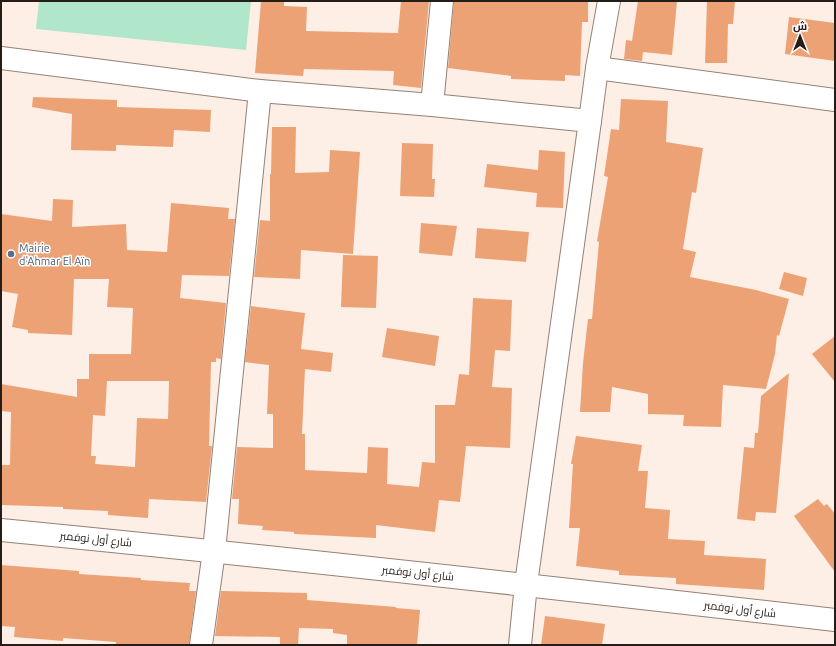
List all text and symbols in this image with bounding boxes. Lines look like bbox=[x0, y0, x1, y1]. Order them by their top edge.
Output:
north arrow bbox=[780, 16, 820, 56]
text: ش bbox=[793, 20, 807, 33]
place label: Mairie d'Ahmar El Aïn bbox=[19, 242, 90, 267]
marker: Mairie d'Ahmar El Aïn bbox=[6, 249, 16, 259]
street label: شارع أول نوفمبر bbox=[58, 528, 133, 551]
street label: شارع أول نوفمبر bbox=[380, 562, 455, 585]
street label: شارع أول نوفمبر bbox=[702, 598, 777, 621]

